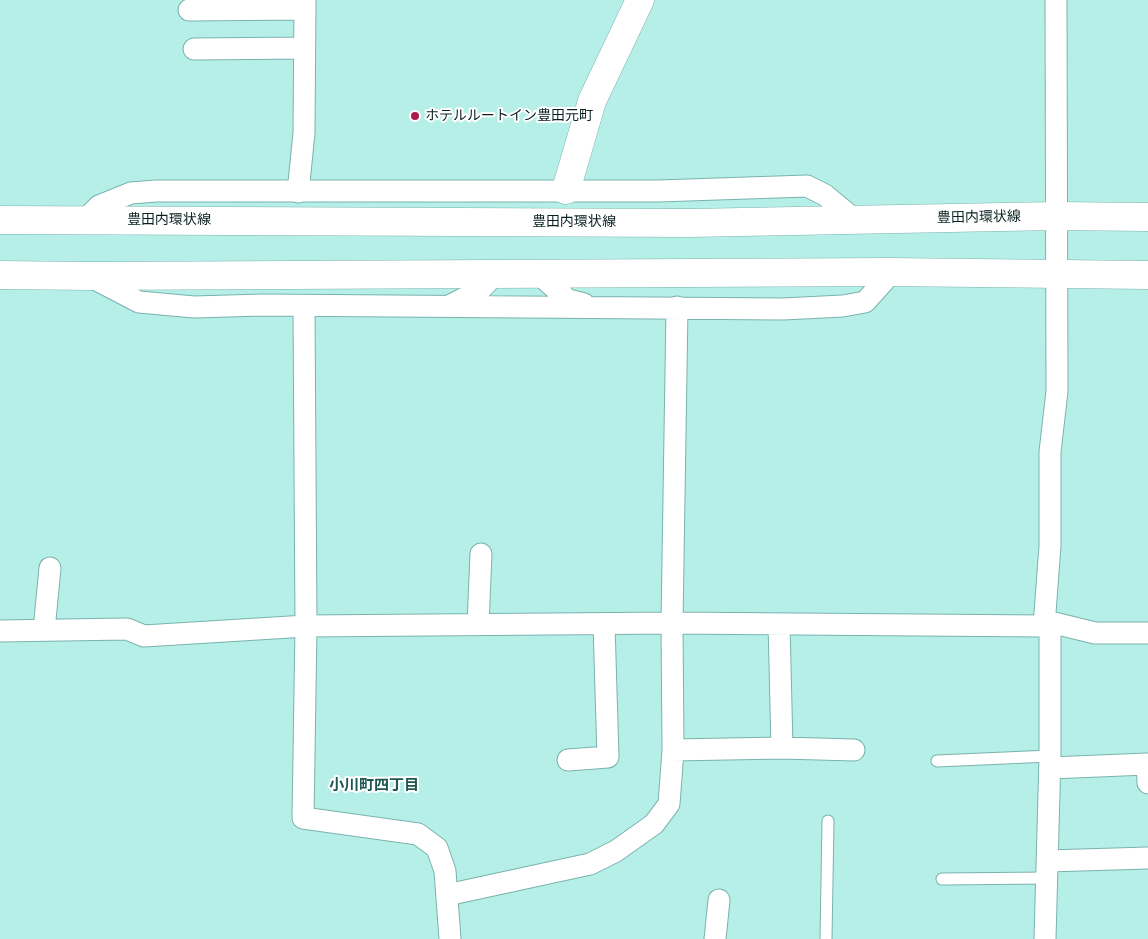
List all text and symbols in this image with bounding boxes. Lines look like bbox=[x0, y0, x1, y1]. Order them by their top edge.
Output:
place label: ホテルルートイン豊田元町 bbox=[425, 108, 593, 124]
marker: ホテルルートイン豊田元町 bbox=[409, 110, 421, 122]
street label: 豊田内環状線 bbox=[937, 208, 1021, 226]
street label: 豊田内環状線 bbox=[127, 212, 211, 228]
street label: 豊田内環状線 bbox=[532, 214, 616, 230]
district label: 小川町四丁目 bbox=[329, 776, 419, 794]

